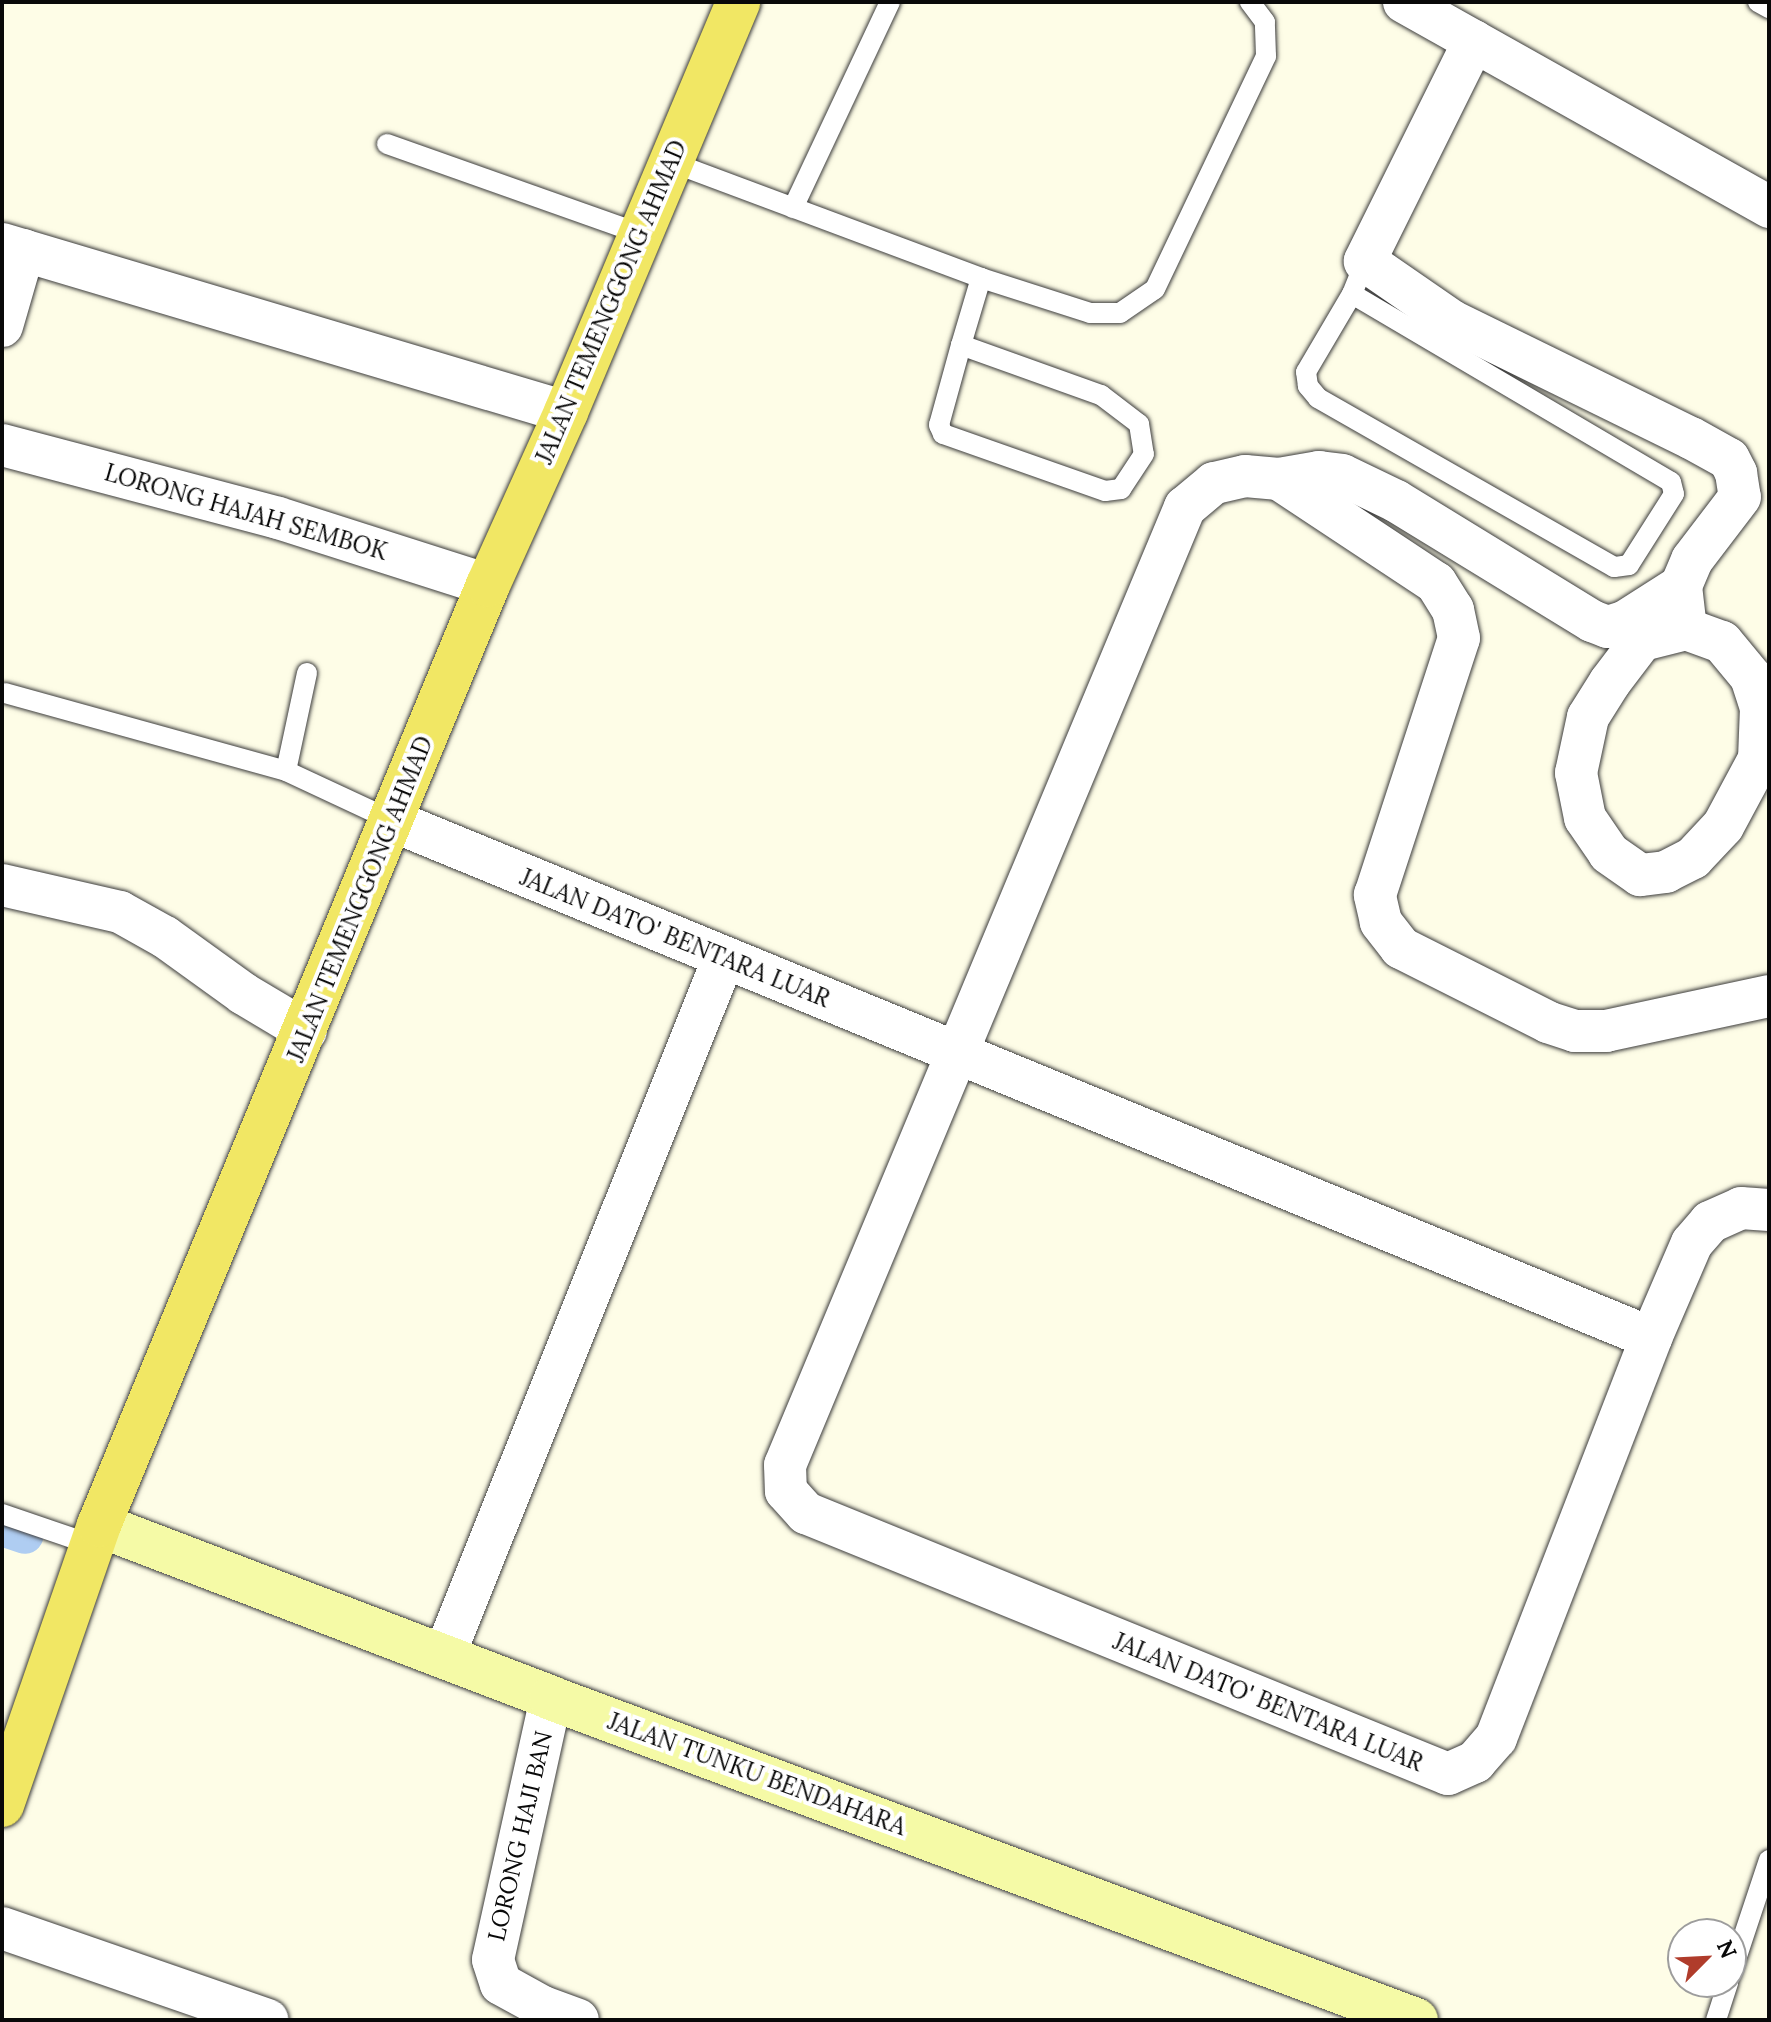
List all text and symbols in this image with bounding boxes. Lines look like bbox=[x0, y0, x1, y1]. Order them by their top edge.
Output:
street label: JALAN TEMENGGONG AHMAD bbox=[530, 136, 692, 468]
street label: LORONG HAJAH SEMBOK bbox=[101, 458, 391, 566]
street label: JALAN TEMENGGONG AHMAD bbox=[281, 732, 439, 1066]
street label: JALAN DATO' BENTARA LUAR bbox=[516, 863, 834, 1013]
street label: JALAN DATO' BENTARA LUAR bbox=[1109, 1627, 1427, 1777]
street label: JALAN TUNKU BENDAHARA bbox=[604, 1707, 910, 1841]
street label: LORONG HAJI BAN bbox=[482, 1728, 558, 1944]
north arrow bbox=[1667, 1918, 1747, 1998]
text: N bbox=[1711, 1936, 1743, 1963]

